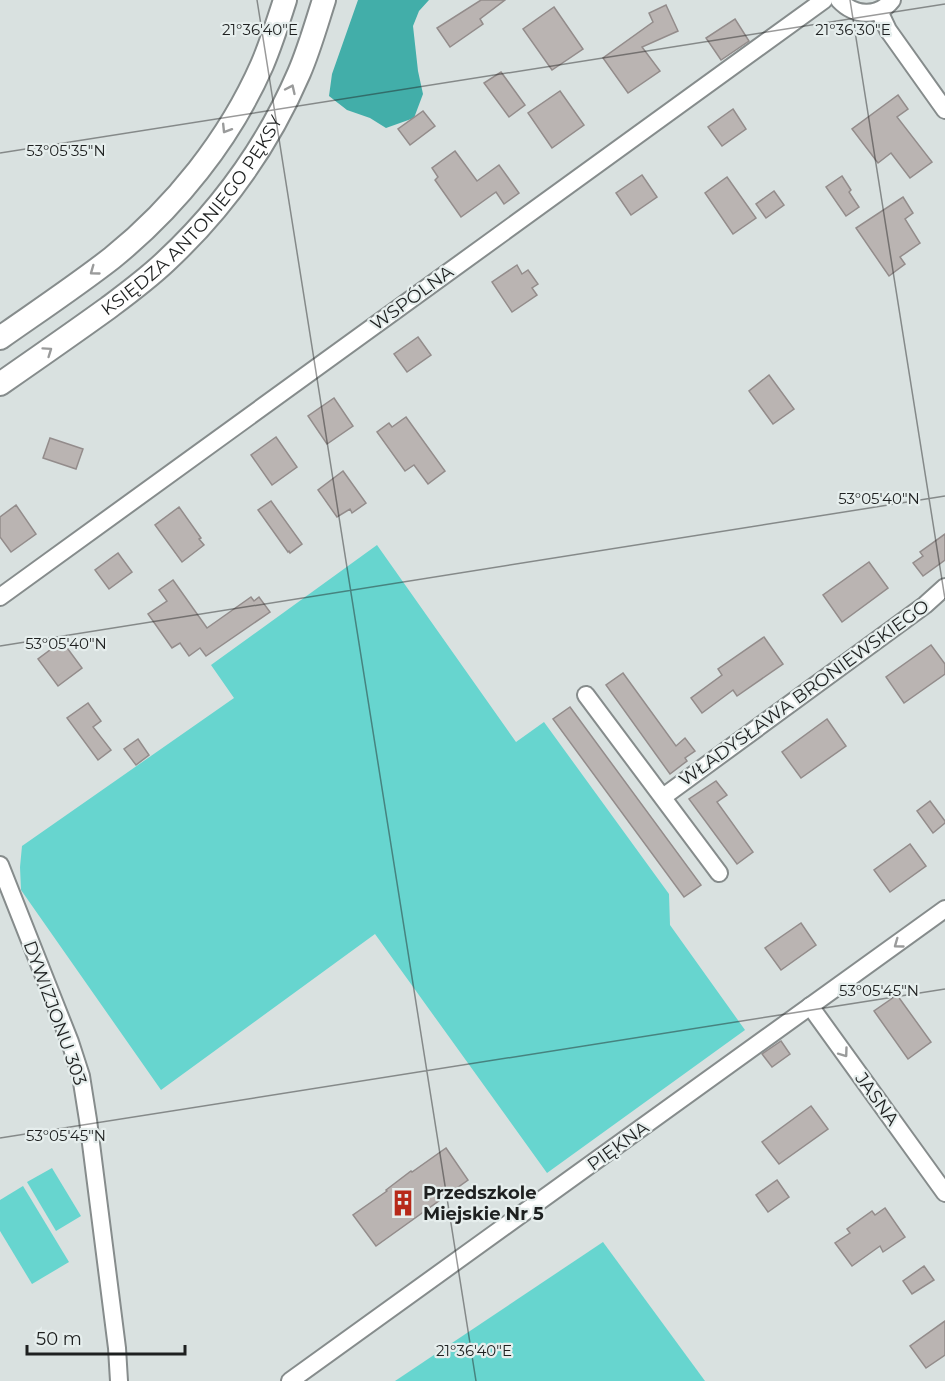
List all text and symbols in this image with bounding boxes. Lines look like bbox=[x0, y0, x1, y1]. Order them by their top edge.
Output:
text: 21°36'40"E bbox=[222, 20, 298, 39]
text: 21°36'30"E bbox=[815, 20, 891, 39]
one-way arrow bbox=[284, 84, 296, 95]
street label: KSIĘDZA ANTONIEGO PĘKSY bbox=[97, 111, 288, 320]
one-way arrow bbox=[223, 123, 234, 134]
text: 53°05'35"N bbox=[26, 141, 106, 160]
street label: WSPÓLNA bbox=[366, 261, 458, 335]
one-way arrow bbox=[90, 264, 101, 275]
one-way arrow bbox=[41, 347, 52, 358]
text: 53°05'40"N bbox=[838, 489, 920, 508]
street label: WŁADYSŁAWA BRONIEWSKIEGO bbox=[675, 595, 933, 791]
text: 53°05'40"N bbox=[25, 634, 107, 653]
one-way arrow bbox=[893, 936, 904, 947]
street label: DYWIZJONU 303 bbox=[19, 938, 91, 1088]
text: 53°05'45"N bbox=[839, 981, 919, 1000]
one-way arrow bbox=[837, 1047, 848, 1058]
street label: JASNA bbox=[850, 1067, 904, 1130]
street label: PIĘKNA bbox=[583, 1116, 653, 1176]
text: 53°05'45"N bbox=[26, 1126, 106, 1145]
place label: Przedszkole Miejskie Nr 5 bbox=[423, 1182, 544, 1225]
building icon: Przedszkole Miejskie Nr 5 bbox=[388, 1188, 418, 1218]
scale bar bbox=[27, 1318, 184, 1356]
text: 50 m bbox=[36, 1328, 82, 1350]
text: 21°36'40"E bbox=[436, 1341, 512, 1360]

